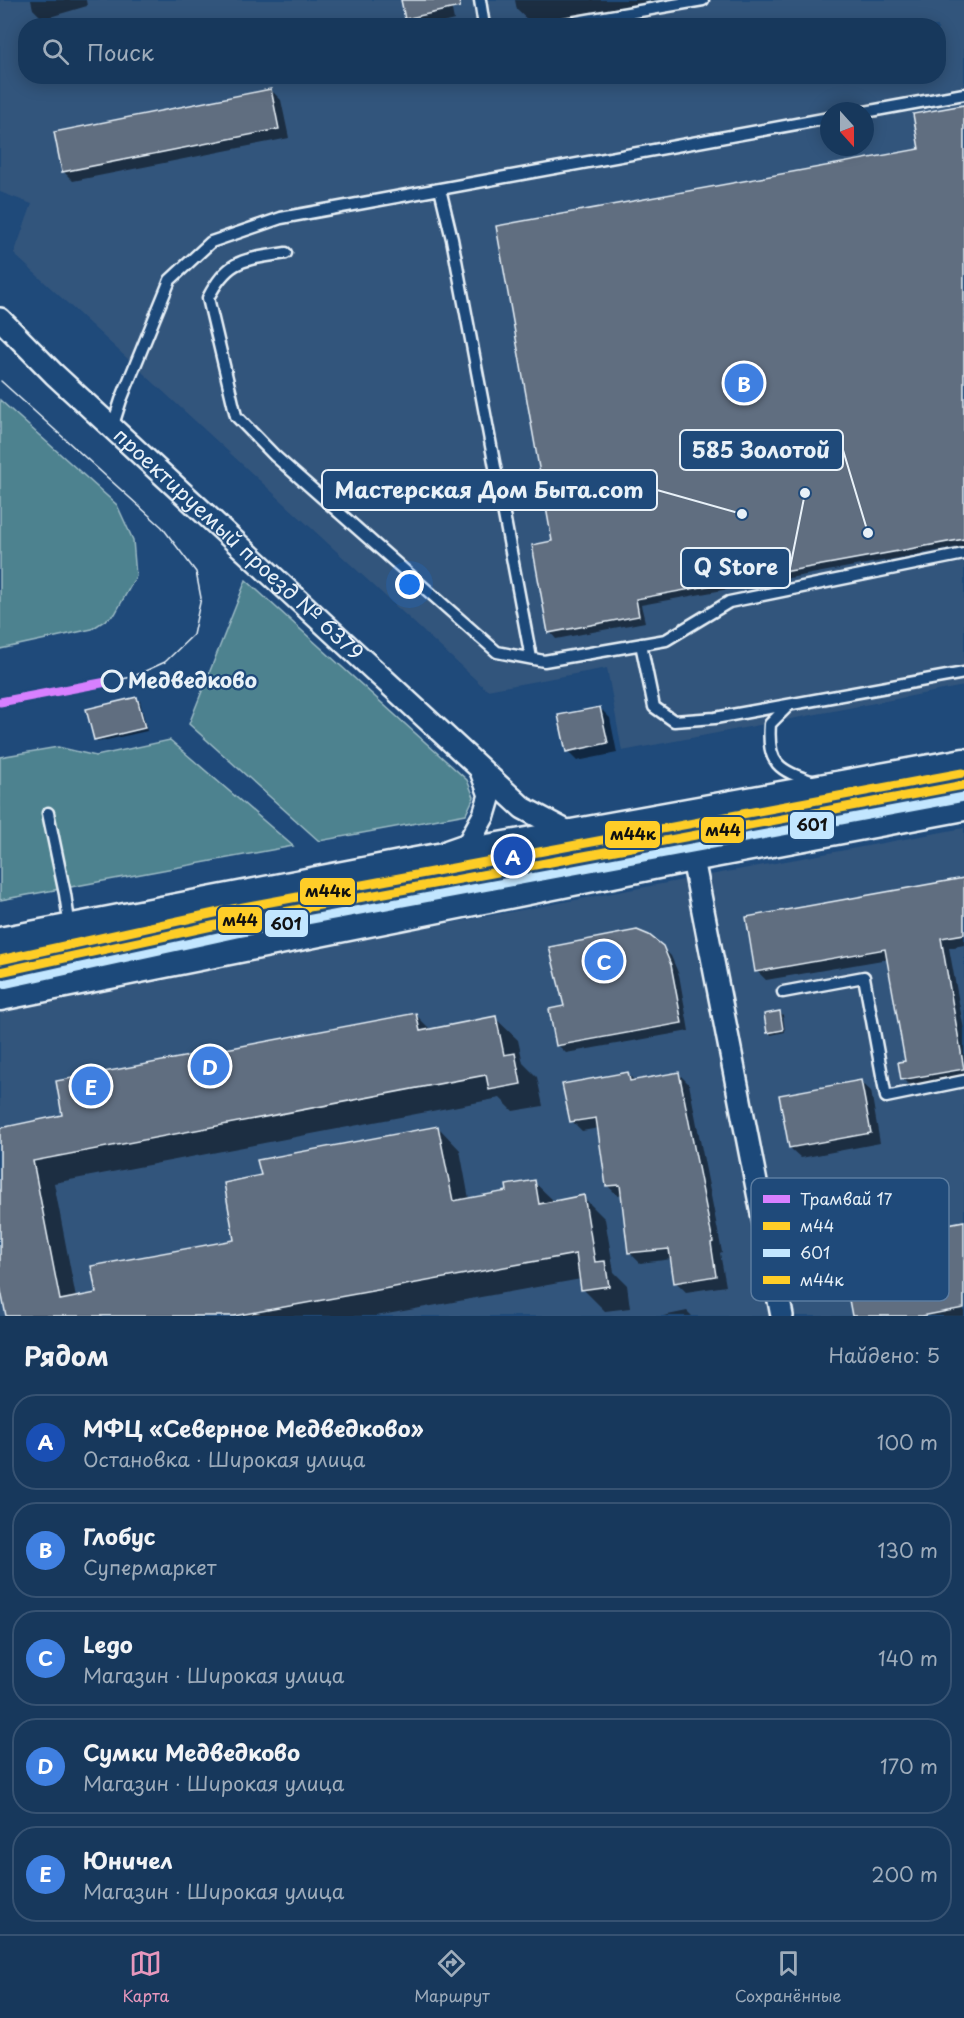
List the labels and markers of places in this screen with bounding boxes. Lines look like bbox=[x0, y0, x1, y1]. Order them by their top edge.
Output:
pin: B bbox=[724, 360, 764, 406]
callout: 585 Золотой bbox=[680, 430, 843, 470]
callout: Мастерская Дом Быта.com bbox=[322, 470, 657, 510]
callout: Q Store bbox=[681, 548, 790, 588]
place label: Медведково bbox=[128, 663, 257, 695]
marker: Медведково bbox=[101, 670, 123, 692]
pin: A bbox=[494, 834, 532, 878]
pin: C bbox=[584, 938, 624, 984]
pin: D bbox=[190, 1044, 230, 1088]
pin: E bbox=[72, 1064, 110, 1108]

